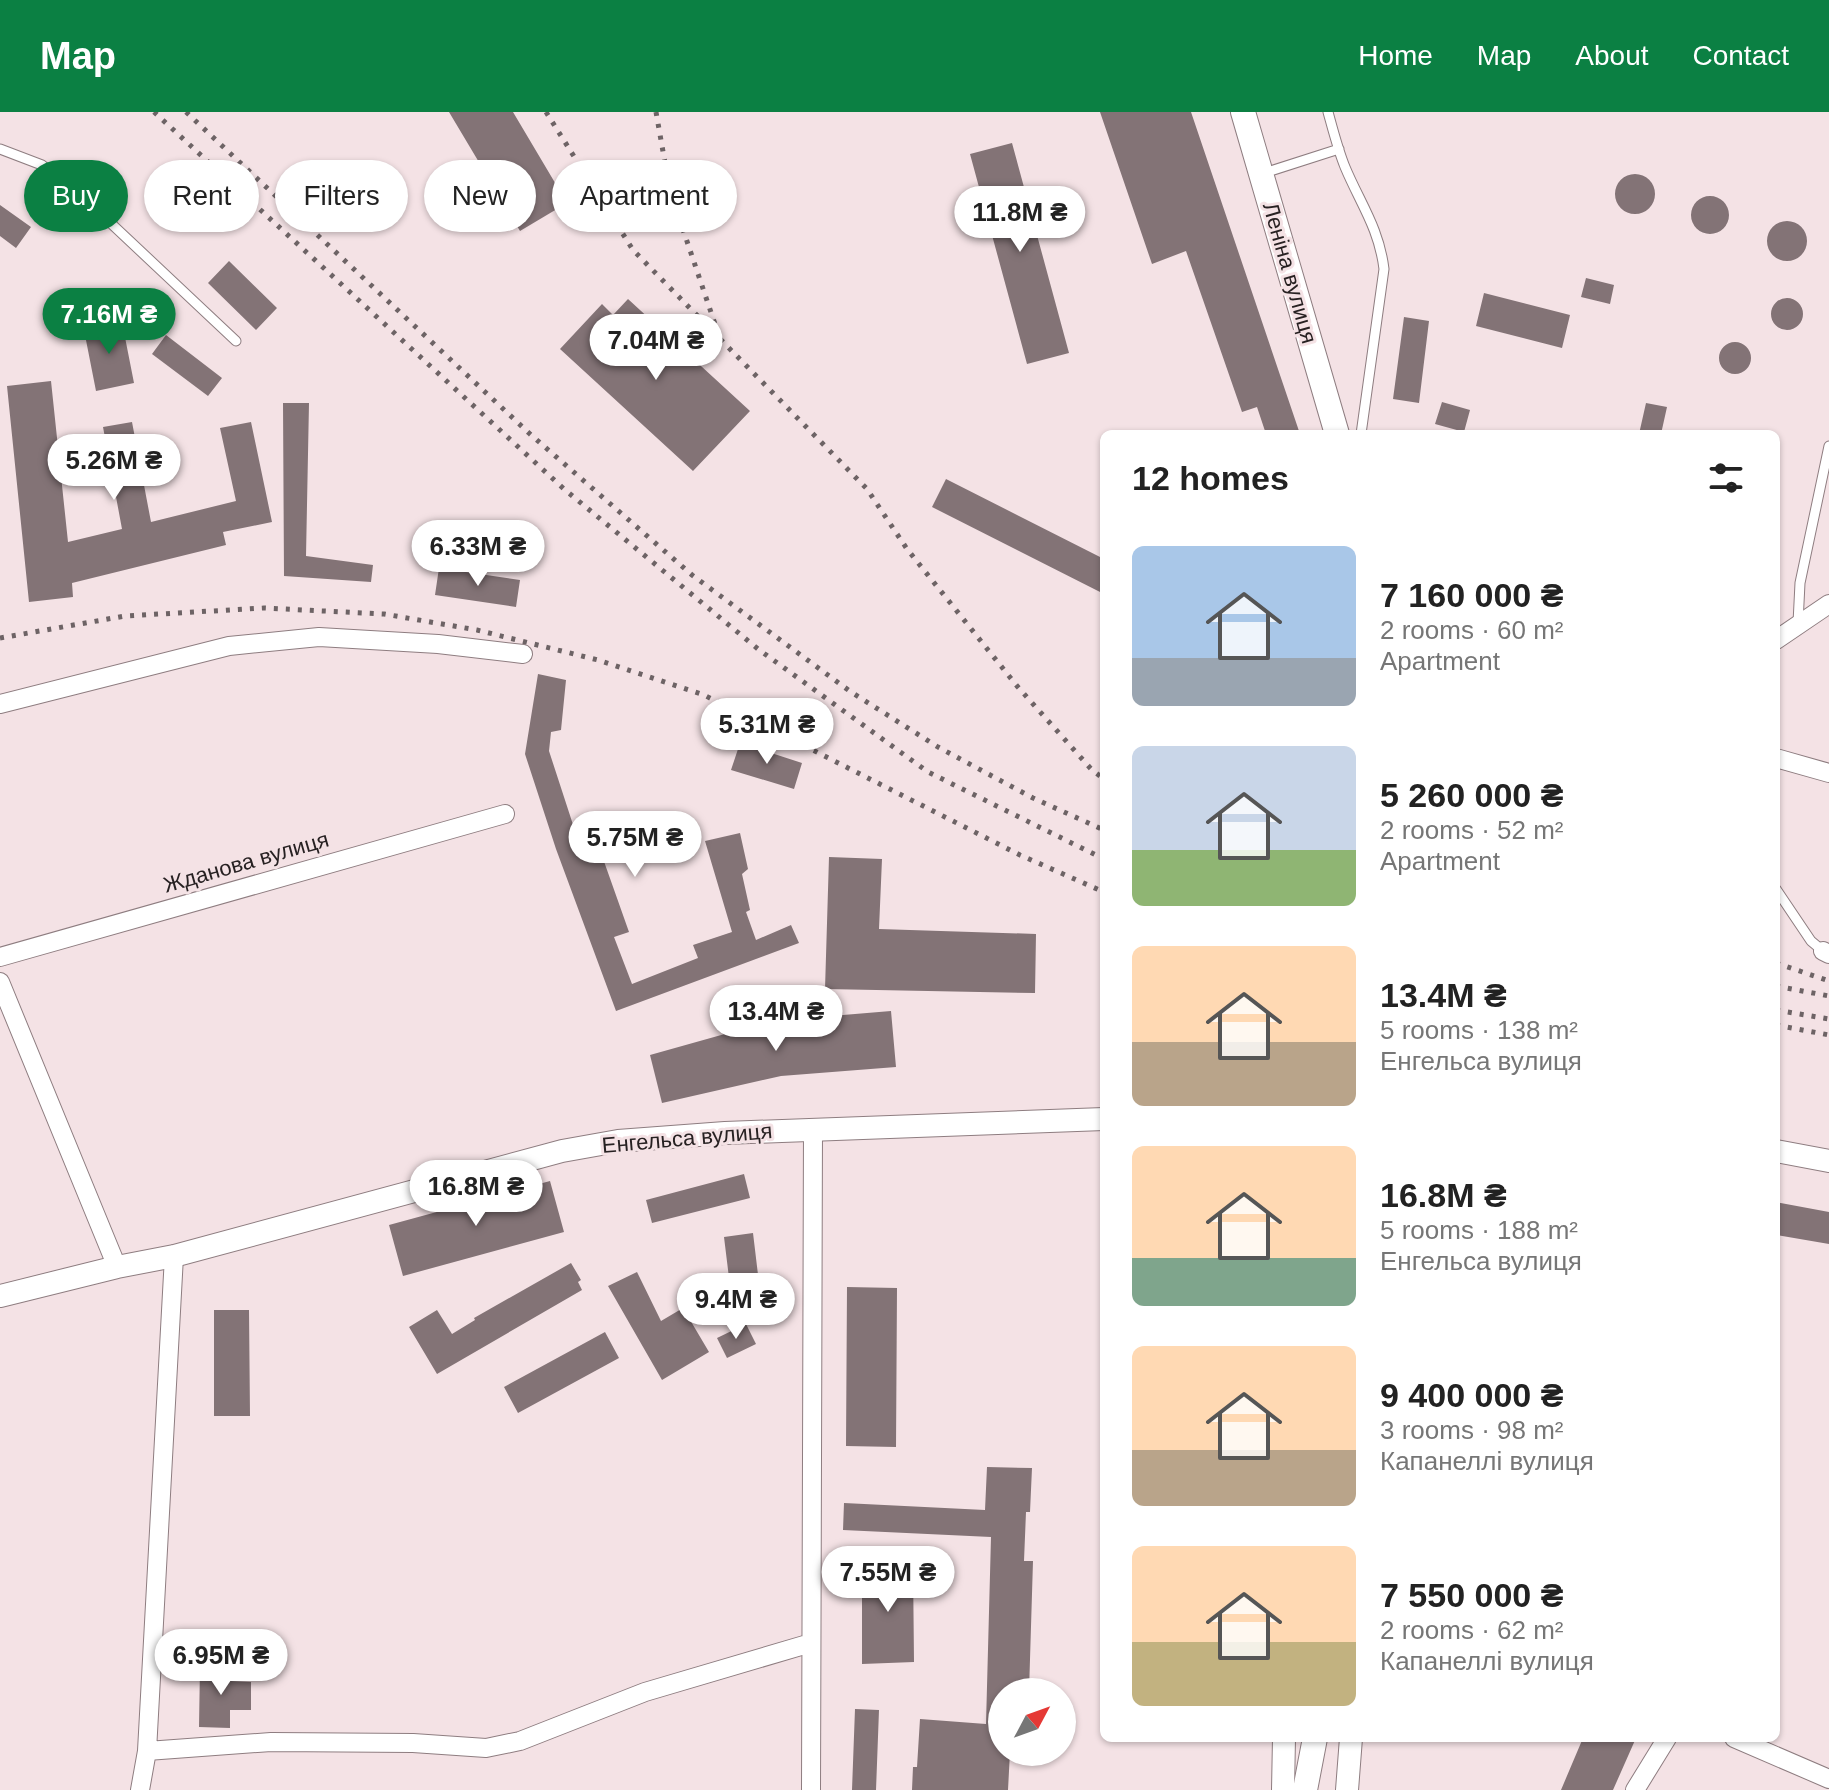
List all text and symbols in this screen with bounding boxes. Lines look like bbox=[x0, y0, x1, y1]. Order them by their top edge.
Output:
text: Map bbox=[40, 35, 116, 77]
text: Home bbox=[1358, 40, 1433, 71]
text: Map bbox=[1477, 40, 1531, 71]
text: About bbox=[1575, 40, 1649, 71]
text: Contact bbox=[1693, 40, 1789, 71]
chip: Buy bbox=[24, 160, 128, 232]
chip: Rent bbox=[144, 160, 259, 232]
chip: Filters bbox=[275, 160, 408, 232]
chip: New bbox=[424, 160, 536, 232]
chip: Apartment bbox=[552, 160, 737, 232]
pin: 11.8M ₴ bbox=[946, 186, 1094, 254]
text: 11.8M ₴ bbox=[972, 197, 1068, 227]
street label: Леніна вулиця bbox=[1258, 200, 1322, 346]
pin: 7.16M ₴ bbox=[35, 288, 183, 356]
text: 7.16M ₴ bbox=[61, 299, 157, 329]
pin: 7.04M ₴ bbox=[582, 314, 730, 382]
text: 7.04M ₴ bbox=[608, 325, 704, 355]
pin: 5.26M ₴ bbox=[40, 434, 188, 502]
text: 5.26M ₴ bbox=[66, 445, 162, 475]
icon: filters bbox=[1704, 456, 1748, 500]
text: 12 homes bbox=[1132, 459, 1289, 497]
pin: 6.33M ₴ bbox=[404, 520, 552, 588]
text: 6.33M ₴ bbox=[430, 531, 526, 561]
text: 7 160 000 ₴ bbox=[1380, 576, 1563, 614]
icon: home bbox=[1196, 578, 1292, 674]
text: 2 rooms · 60 m² bbox=[1380, 615, 1564, 645]
text: Apartment bbox=[1380, 646, 1500, 676]
pin: 5.31M ₴ bbox=[693, 698, 841, 766]
text: 5.31M ₴ bbox=[719, 709, 815, 739]
text: 5 260 000 ₴ bbox=[1380, 776, 1563, 814]
icon: home bbox=[1196, 778, 1292, 874]
pin: 5.75M ₴ bbox=[561, 811, 709, 879]
text: 2 rooms · 52 m² bbox=[1380, 815, 1564, 845]
text: 5.75M ₴ bbox=[587, 822, 683, 852]
street label: Жданова вулиця bbox=[160, 826, 332, 898]
text: Apartment bbox=[1380, 846, 1500, 876]
text: 13.4M ₴ bbox=[1380, 976, 1507, 1014]
icon: home bbox=[1196, 978, 1292, 1074]
pin: 13.4M ₴ bbox=[702, 985, 850, 1053]
text: 13.4M ₴ bbox=[728, 996, 824, 1026]
text: 5 rooms · 138 m² bbox=[1380, 1015, 1578, 1045]
text: Енгельса вулиця bbox=[1380, 1046, 1582, 1076]
street label: Енгельса вулиця bbox=[601, 1118, 773, 1158]
pin: 16.8M ₴ bbox=[402, 1160, 550, 1228]
text: 16.8M ₴ bbox=[428, 1171, 524, 1201]
text: 16.8M ₴ bbox=[1380, 1176, 1507, 1214]
icon: home bbox=[1196, 1178, 1292, 1274]
text: 5 rooms · 188 m² bbox=[1380, 1215, 1578, 1245]
text: Енгельса вулиця bbox=[1380, 1246, 1582, 1276]
pin: 9.4M ₴ bbox=[671, 1273, 801, 1341]
text: 9.4M ₴ bbox=[695, 1284, 777, 1314]
text: 9 400 000 ₴ bbox=[1380, 1376, 1563, 1414]
icon: home bbox=[1196, 1378, 1292, 1474]
text: 3 rooms · 98 m² bbox=[1380, 1415, 1564, 1445]
text: Капанеллі вулиця bbox=[1380, 1446, 1594, 1476]
pin: 7.55M ₴ bbox=[814, 1546, 962, 1614]
text: 7.55M ₴ bbox=[840, 1557, 936, 1587]
text: 7 550 000 ₴ bbox=[1380, 1576, 1563, 1614]
icon: home bbox=[1196, 1578, 1292, 1674]
text: 2 rooms · 62 m² bbox=[1380, 1615, 1564, 1645]
pin: 6.95M ₴ bbox=[147, 1629, 295, 1697]
text: 6.95M ₴ bbox=[173, 1640, 269, 1670]
text: Капанеллі вулиця bbox=[1380, 1646, 1594, 1676]
north arrow bbox=[988, 1678, 1076, 1766]
map controls bbox=[988, 1678, 1076, 1766]

